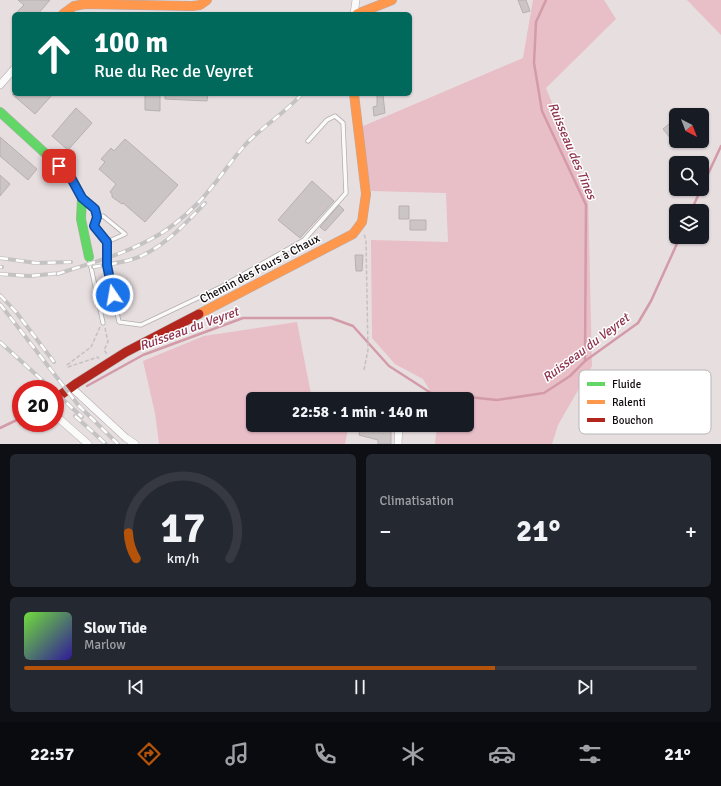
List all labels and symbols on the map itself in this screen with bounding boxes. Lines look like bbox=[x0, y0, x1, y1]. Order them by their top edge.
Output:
water label: Ruisseau des Tines bbox=[544, 100, 600, 203]
north arrow bbox=[669, 108, 709, 148]
pin bbox=[42, 149, 76, 183]
street label: Chemin des Fours à Chaux bbox=[197, 231, 323, 307]
position arrow bbox=[92, 274, 134, 316]
water label: Ruisseau du Veyret bbox=[137, 303, 242, 354]
water label: Ruisseau du Veyret bbox=[540, 309, 634, 386]
legend bbox=[579, 370, 711, 434]
text: Fluide bbox=[612, 378, 641, 391]
speed limit sign: 20 bbox=[12, 380, 64, 432]
text: Ralenti bbox=[612, 396, 646, 409]
text: Bouchon bbox=[612, 414, 653, 427]

